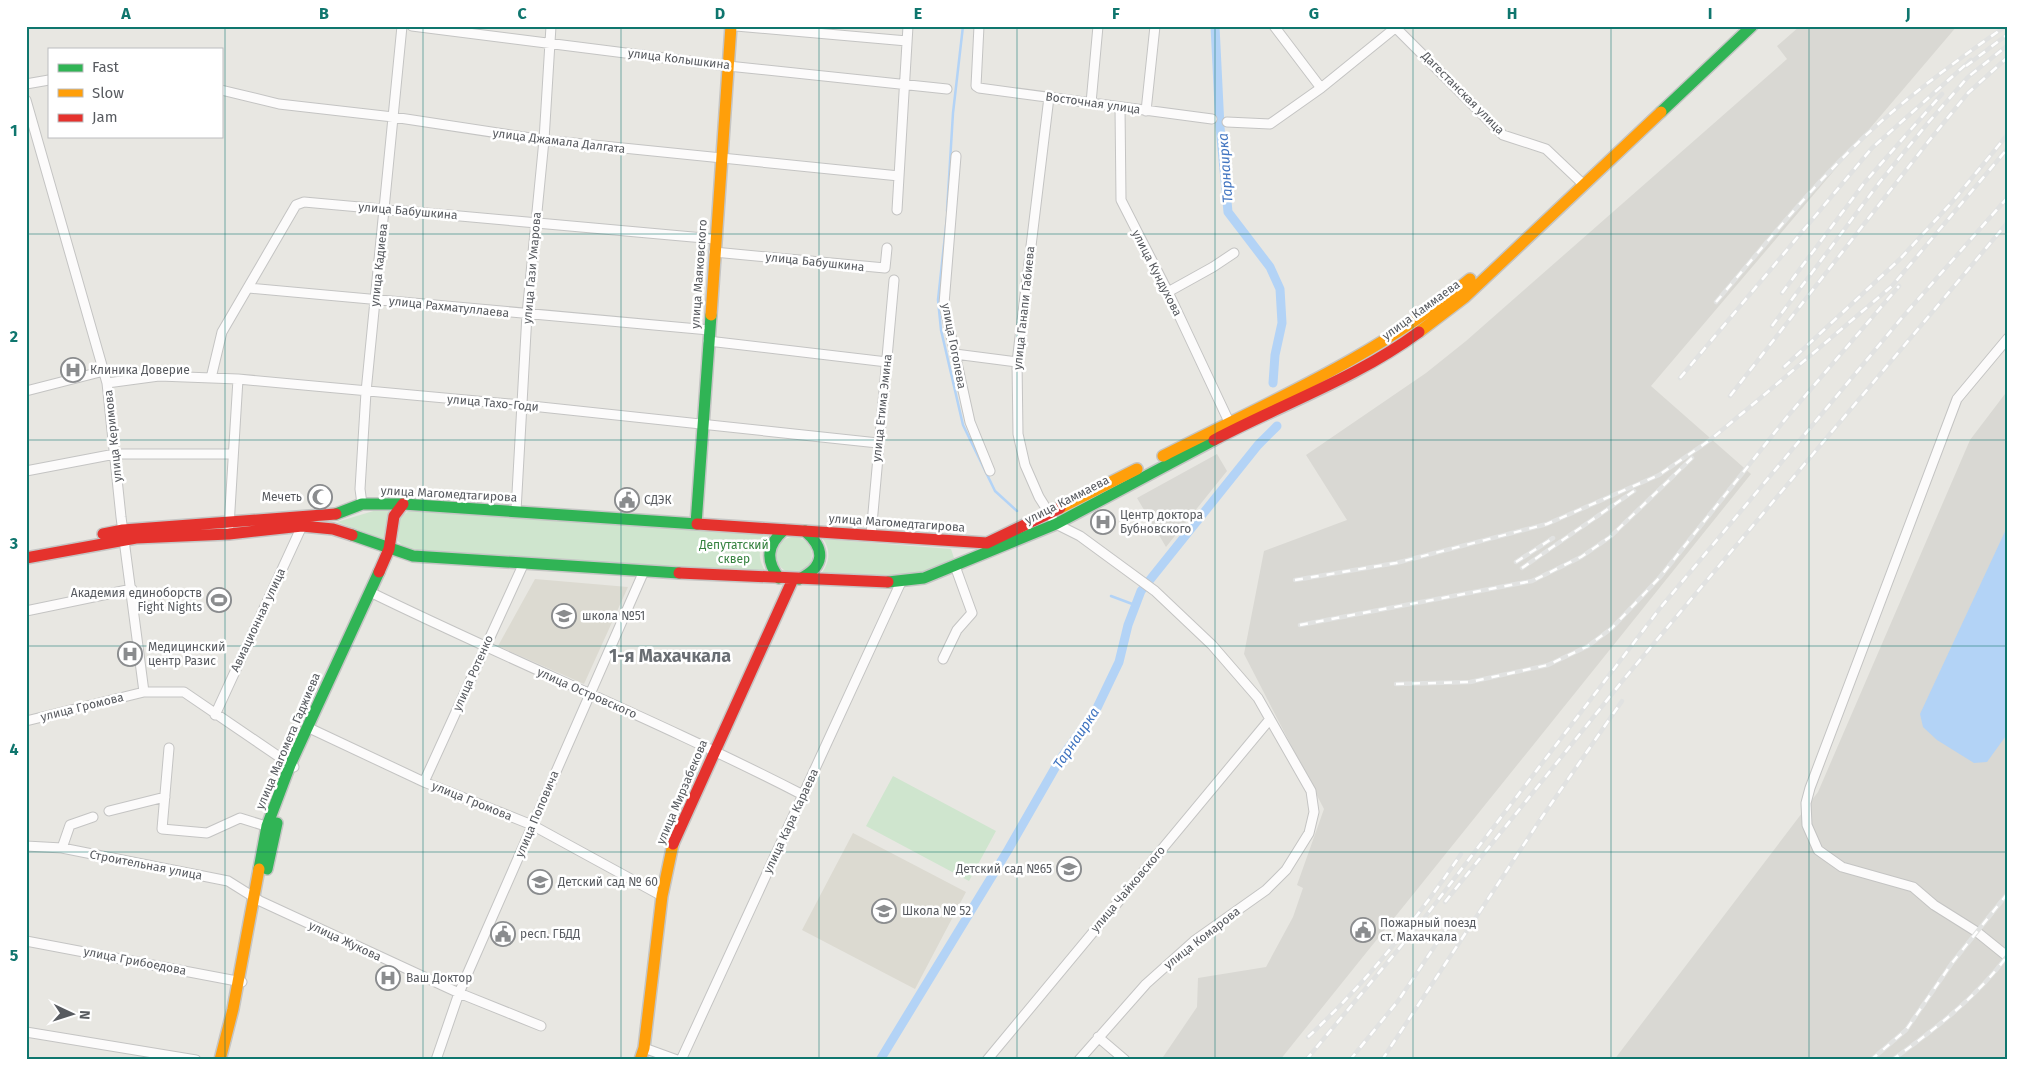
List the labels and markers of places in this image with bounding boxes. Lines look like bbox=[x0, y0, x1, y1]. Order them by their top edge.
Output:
hospital icon: Клиника Доверие bbox=[60, 357, 86, 383]
place label: Клиника Доверие bbox=[90, 363, 190, 377]
mosque icon: Мечеть bbox=[307, 484, 333, 510]
public building icon: СДЭК bbox=[614, 487, 640, 513]
place label: Мечеть bbox=[262, 490, 302, 504]
place label: СДЭК bbox=[644, 493, 672, 507]
place label: Центр доктора Бубновского bbox=[1120, 508, 1203, 536]
hospital icon: Центр доктора Бубновского bbox=[1090, 509, 1116, 535]
place label: Академия единоборств Fight Nights bbox=[71, 586, 202, 614]
sports icon: Академия единоборств Fight Nights bbox=[206, 587, 232, 613]
school or university icon: школа №51 bbox=[551, 603, 577, 629]
place label: школа №51 bbox=[582, 609, 645, 623]
place label: Медицинский центр Разис bbox=[148, 640, 225, 668]
hospital icon: Медицинский центр Разис bbox=[117, 641, 143, 667]
school or university icon: Детский сад №65 bbox=[1056, 856, 1082, 882]
place label: Детский сад №65 bbox=[955, 862, 1052, 876]
school or university icon: Детский сад № 60 bbox=[527, 869, 553, 895]
place label: Детский сад № 60 bbox=[557, 875, 658, 889]
school or university icon: Школа № 52 bbox=[871, 898, 897, 924]
place label: Школа № 52 bbox=[902, 904, 971, 918]
place label: Пожарный поезд ст. Махачкала bbox=[1380, 916, 1477, 944]
public building icon: Пожарный поезд ст. Махачкала bbox=[1350, 917, 1376, 943]
public building icon: респ. ГБДД bbox=[490, 921, 516, 947]
place label: респ. ГБДД bbox=[520, 927, 580, 941]
hospital icon: Ваш Доктор bbox=[375, 965, 401, 991]
place label: Ваш Доктор bbox=[406, 971, 472, 985]

